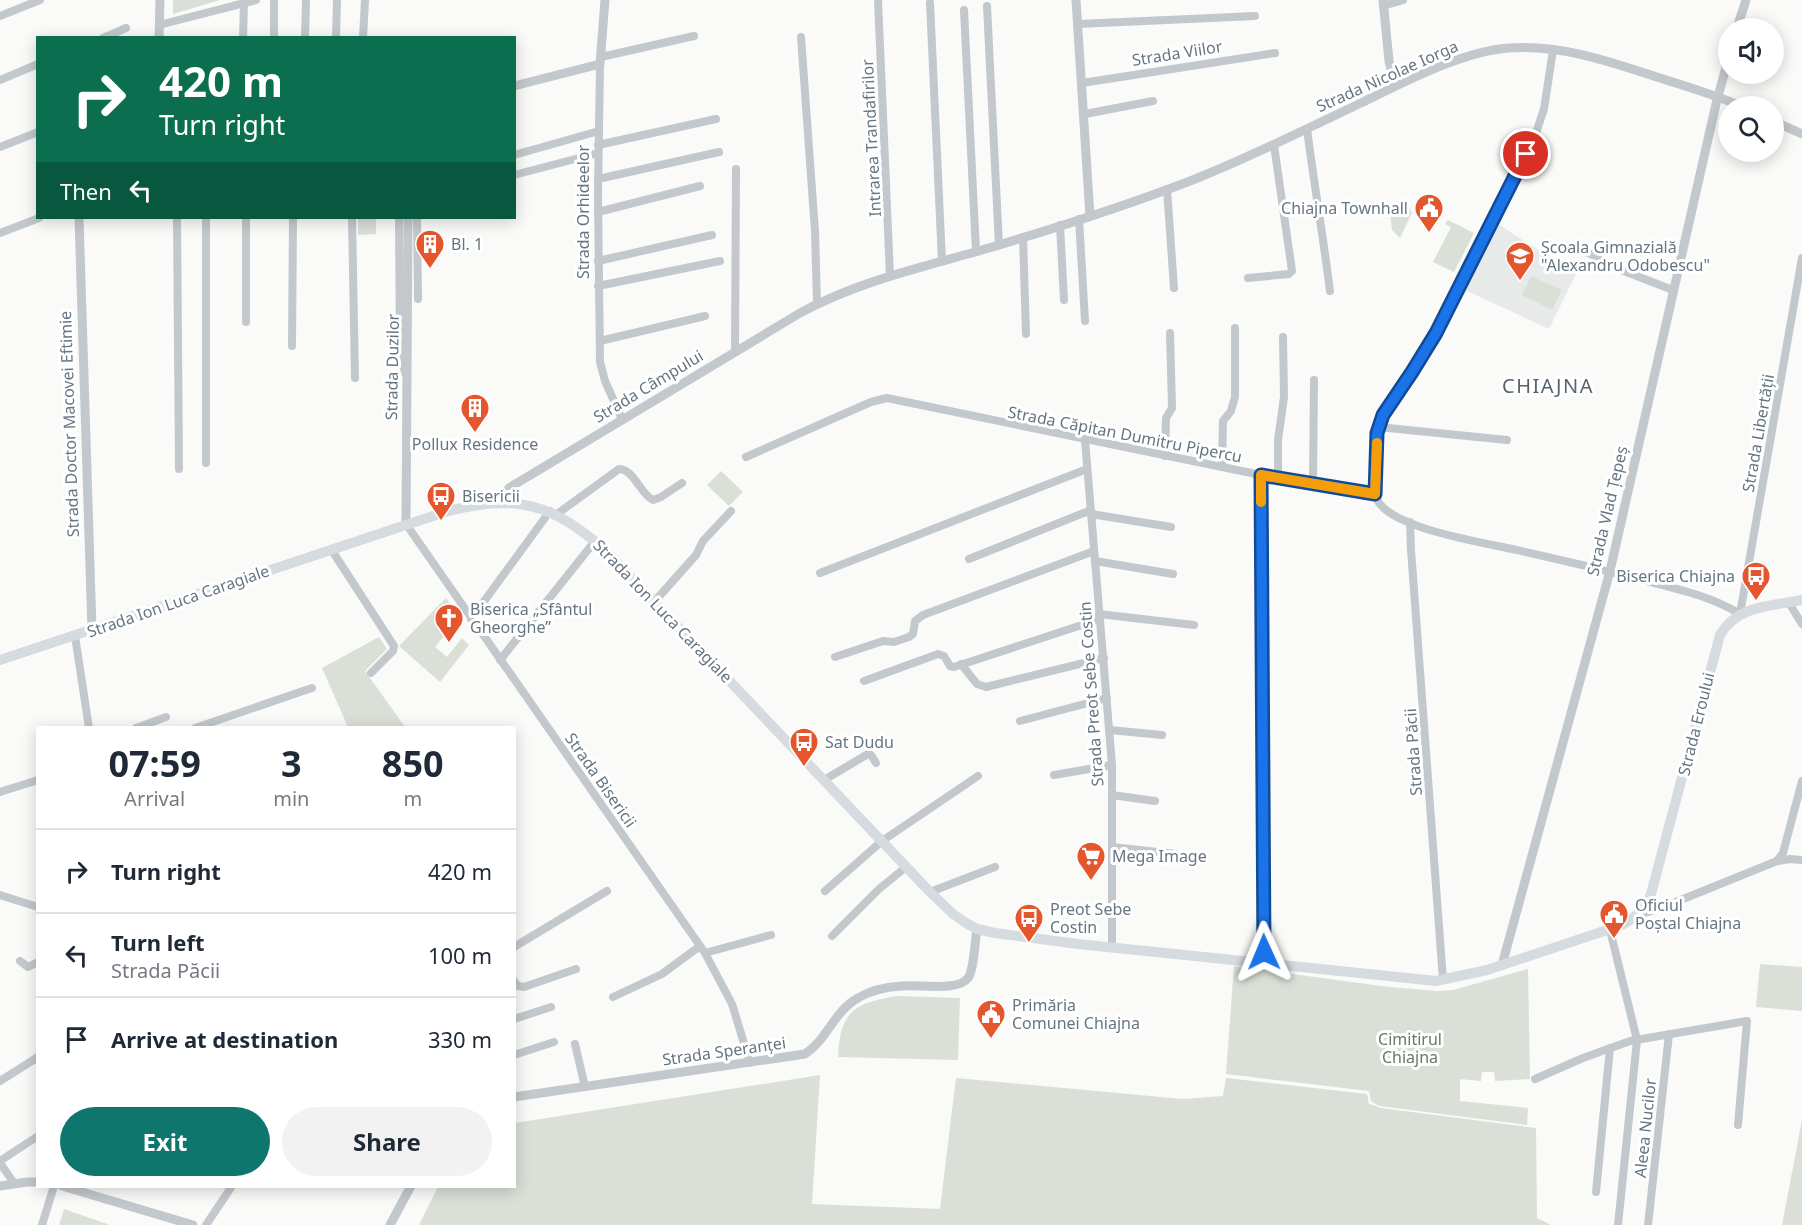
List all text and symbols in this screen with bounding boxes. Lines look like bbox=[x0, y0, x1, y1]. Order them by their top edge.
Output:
map controls bbox=[1718, 18, 1784, 162]
button: sound bbox=[1718, 18, 1784, 84]
street label: Strada Viilor bbox=[1130, 35, 1224, 71]
street label: Strada Nicolae Iorga bbox=[1313, 35, 1461, 117]
text: 420 m bbox=[159, 52, 283, 109]
street label: Intrarea Trandafirilor bbox=[856, 58, 886, 217]
icon: right bbox=[60, 60, 138, 138]
button: search bbox=[1718, 96, 1784, 162]
text: Turn right bbox=[159, 106, 285, 143]
pin bbox=[1500, 128, 1551, 179]
icon: arrive bbox=[1509, 137, 1542, 170]
street label: Strada Orhideelor bbox=[572, 145, 594, 279]
icon: left bbox=[124, 174, 157, 207]
text: Then bbox=[60, 176, 112, 206]
public building icon: Chiajna Townhall bbox=[1413, 192, 1445, 234]
place label: Chiajna Townhall bbox=[1281, 197, 1408, 219]
building icon: Bl. 1 bbox=[414, 228, 446, 270]
place label: Bl. 1 bbox=[451, 233, 483, 255]
place label: Școala Gimnazială "Alexandru Odobescu" bbox=[1541, 236, 1710, 276]
school or university icon: Școala Gimnazială "Alexandru Odobescu" bbox=[1504, 240, 1536, 282]
street label: Strada Doctor Macovei Eftimie bbox=[54, 310, 84, 538]
street label: Strada Duzilor bbox=[380, 313, 404, 420]
street label: Strada Câmpului bbox=[589, 344, 707, 428]
district label: CHIAJNA bbox=[1502, 372, 1594, 399]
street label: Strada Libertății bbox=[1737, 372, 1779, 494]
building icon: Pollux Residence bbox=[459, 392, 491, 434]
street label: Strada Căpitan Dumitru Pipercu bbox=[1006, 400, 1244, 468]
place label: Pollux Residence bbox=[412, 433, 538, 455]
street label: Strada Vlad Țepeș bbox=[1581, 444, 1633, 578]
bus stop icon: Bisericii bbox=[425, 480, 457, 522]
place label: Bisericii bbox=[462, 485, 520, 507]
street label: Strada Ion Luca Caragiale bbox=[589, 534, 737, 688]
street label: Strada Ion Luca Caragiale bbox=[84, 559, 272, 643]
bus stop icon: Biserica Chiajna bbox=[1740, 560, 1772, 602]
place label: Biserica Chiajna bbox=[1616, 565, 1735, 587]
place label: Biserica „Sfântul Gheorghe” bbox=[470, 598, 592, 638]
street label: Strada Preot Sebe Costin bbox=[1074, 601, 1108, 787]
church icon: Biserica „Sfântul Gheorghe” bbox=[433, 602, 465, 644]
street label: Strada Eroului bbox=[1673, 670, 1719, 778]
street label: Strada Păcii bbox=[1399, 708, 1427, 796]
bus stop icon: Sat Dudu bbox=[788, 726, 820, 768]
street label: Strada Bisericii bbox=[560, 728, 642, 832]
place label: Sat Dudu bbox=[825, 731, 894, 753]
text: 07:59 bbox=[108, 739, 201, 788]
text: 3 bbox=[281, 739, 302, 788]
text: 850 bbox=[382, 739, 444, 788]
text: Arrival bbox=[124, 785, 185, 812]
text: min bbox=[273, 785, 309, 812]
text: m bbox=[403, 785, 422, 812]
supermarket icon: Mega Image bbox=[1075, 840, 1107, 882]
place label: Mega Image bbox=[1112, 845, 1207, 867]
icon: right bbox=[60, 855, 93, 888]
text: Turn right bbox=[111, 856, 221, 886]
text: 420 m bbox=[428, 856, 492, 886]
place label: Oficiul Poștal Chiajna bbox=[1635, 894, 1741, 934]
place label: Preot Sebe Costin bbox=[1050, 898, 1131, 938]
public building icon: Oficiul Poștal Chiajna bbox=[1598, 898, 1630, 940]
bus stop icon: Preot Sebe Costin bbox=[1013, 902, 1045, 944]
position arrow bbox=[1232, 920, 1296, 984]
text: Turn left bbox=[111, 927, 205, 957]
icon: left bbox=[60, 939, 93, 972]
text: 100 m bbox=[428, 940, 492, 970]
text: Strada Păcii bbox=[111, 957, 220, 984]
place label: Primăria Comunei Chiajna bbox=[1012, 994, 1140, 1034]
public building icon: Primăria Comunei Chiajna bbox=[975, 998, 1007, 1040]
icon: arrive bbox=[60, 1023, 93, 1056]
text: Arrive at destination bbox=[111, 1024, 338, 1054]
text: 330 m bbox=[428, 1024, 492, 1054]
park label: Cimitirul Chiajna bbox=[1378, 1028, 1442, 1068]
street label: Strada Speranței bbox=[661, 1031, 787, 1071]
street label: Aleea Nucilor bbox=[1629, 1077, 1661, 1179]
button: Exit bbox=[60, 1107, 270, 1176]
button: Share bbox=[282, 1107, 492, 1176]

